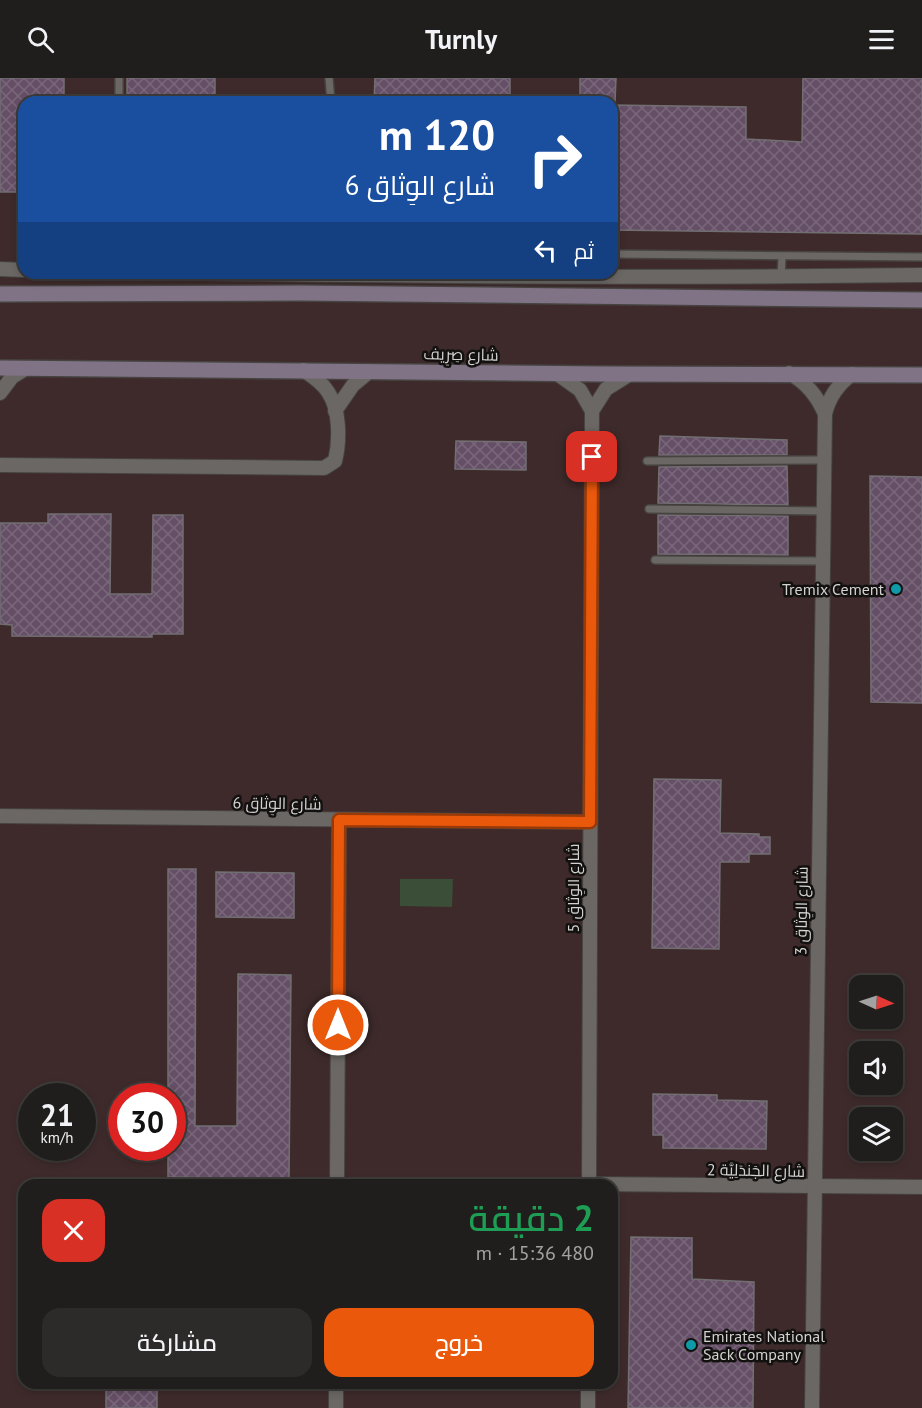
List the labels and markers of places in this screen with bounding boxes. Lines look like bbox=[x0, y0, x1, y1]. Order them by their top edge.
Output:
pin bbox=[566, 431, 617, 482]
place label: Tremix Cement bbox=[782, 579, 885, 599]
marker: Tremix Cement bbox=[889, 582, 903, 596]
place label: Emirates National Sack Company bbox=[703, 1326, 825, 1364]
marker: Emirates National Sack Company bbox=[684, 1338, 698, 1352]

